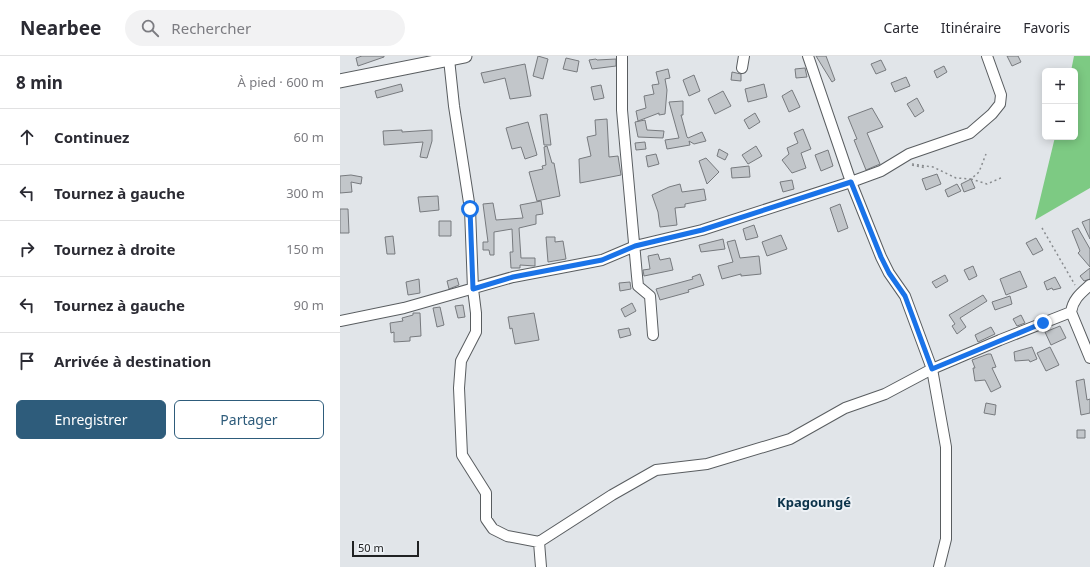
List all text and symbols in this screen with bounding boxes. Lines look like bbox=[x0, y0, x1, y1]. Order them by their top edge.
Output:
search box bbox=[125, 10, 405, 46]
text: Nearbee bbox=[20, 15, 101, 41]
icon: search bbox=[139, 17, 161, 39]
text: Rechercher bbox=[171, 18, 251, 38]
text: Carte bbox=[883, 18, 919, 37]
text: Itinéraire bbox=[941, 18, 1001, 37]
text: Favoris bbox=[1023, 18, 1070, 37]
map controls bbox=[1042, 68, 1078, 140]
button: + bbox=[1042, 68, 1078, 104]
text: 8 min bbox=[16, 71, 63, 94]
text: À pied · 600 m bbox=[238, 73, 324, 91]
button: − bbox=[1042, 104, 1078, 140]
icon: ahead bbox=[16, 126, 38, 148]
text: Continuez bbox=[54, 127, 129, 147]
text: 60 m bbox=[294, 128, 324, 146]
icon: left bbox=[16, 182, 38, 204]
text: Tournez à gauche bbox=[54, 183, 185, 203]
text: 300 m bbox=[286, 184, 324, 202]
route start bbox=[461, 200, 479, 218]
icon: right bbox=[16, 238, 38, 260]
text: Tournez à droite bbox=[54, 239, 175, 259]
text: 150 m bbox=[286, 240, 324, 258]
icon: left bbox=[16, 294, 38, 316]
text: Tournez à gauche bbox=[54, 295, 185, 315]
text: 90 m bbox=[294, 296, 324, 314]
route end bbox=[1034, 314, 1052, 332]
icon: arrive bbox=[16, 350, 38, 372]
text: Arrivée à destination bbox=[54, 351, 211, 371]
button: Enregistrer bbox=[16, 400, 166, 439]
button: Partager bbox=[174, 400, 324, 439]
district label: Kpagoungé bbox=[777, 493, 851, 511]
scale bar bbox=[352, 539, 419, 558]
text: 50 m bbox=[358, 540, 384, 555]

